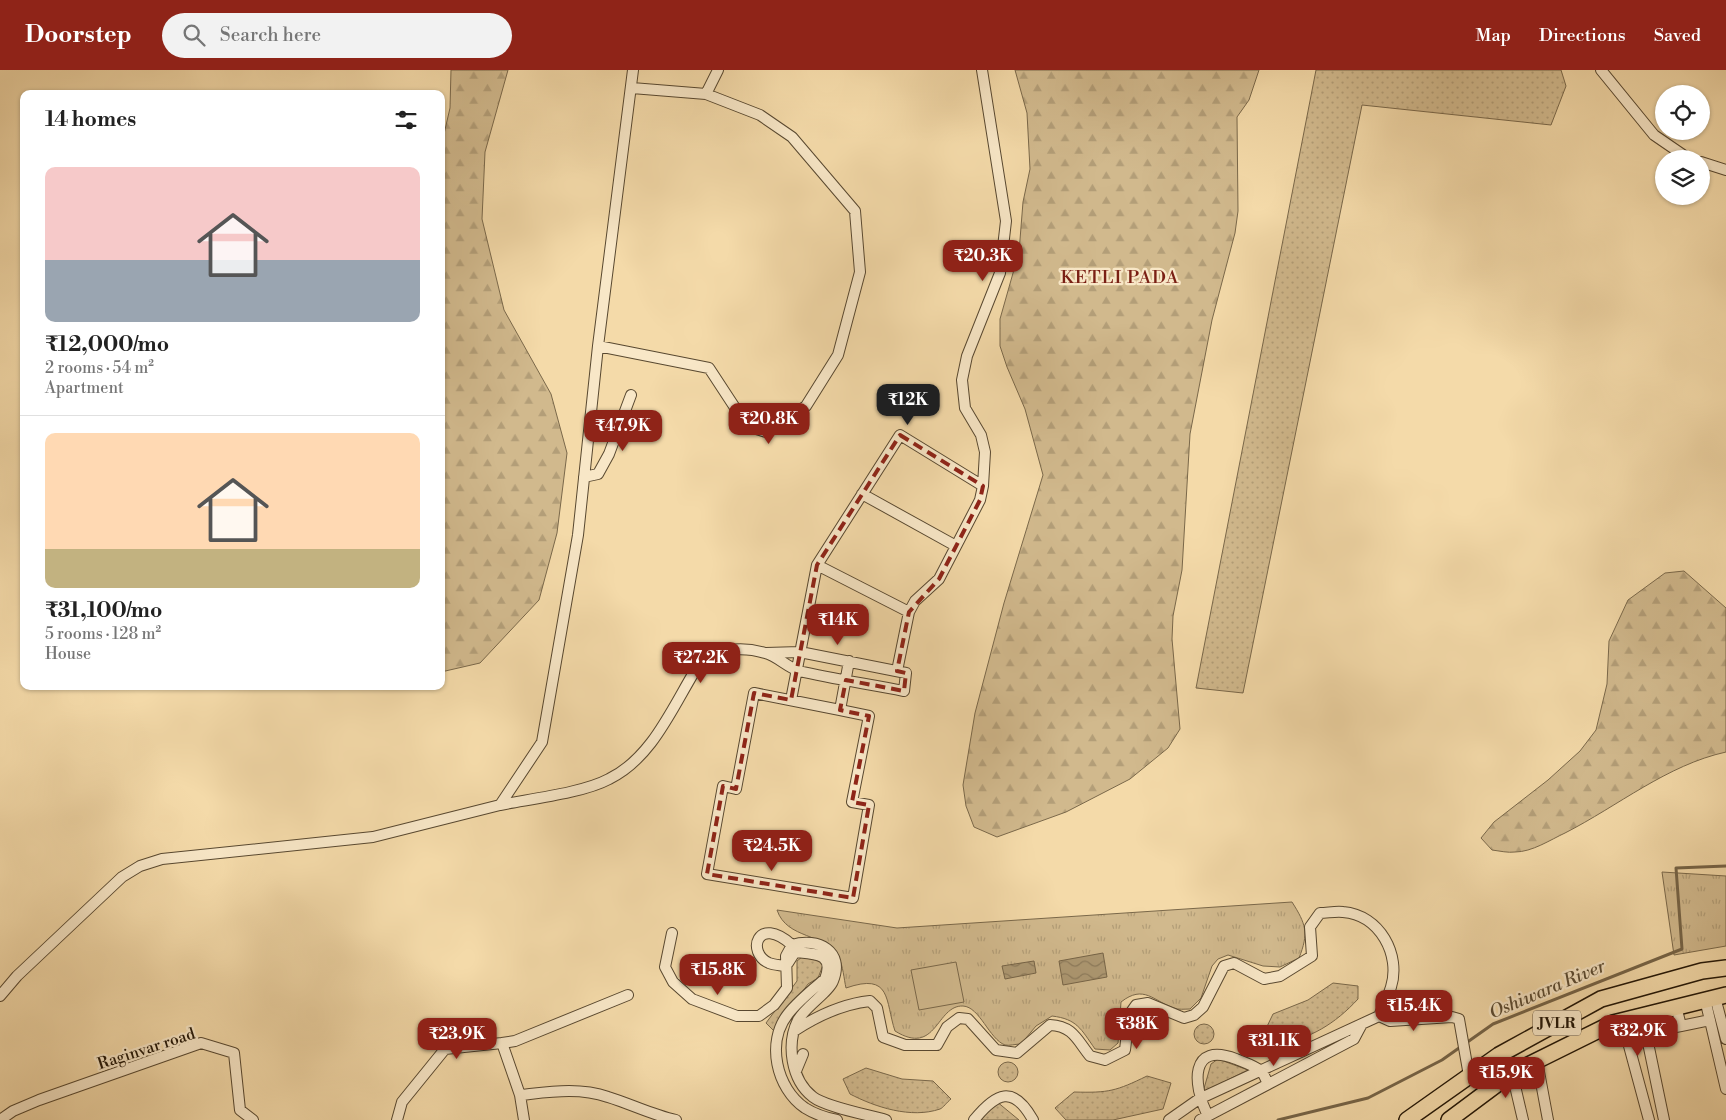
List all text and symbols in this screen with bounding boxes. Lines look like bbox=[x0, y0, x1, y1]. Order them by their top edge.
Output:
search box bbox=[162, 13, 512, 58]
text: Doorstep bbox=[25, 20, 132, 50]
icon: search bbox=[180, 21, 208, 49]
text: Search here bbox=[220, 23, 321, 47]
text: Map bbox=[1475, 24, 1511, 47]
text: Directions bbox=[1539, 24, 1626, 47]
text: Saved bbox=[1654, 24, 1701, 47]
map controls bbox=[1655, 85, 1710, 205]
button: locate bbox=[1655, 85, 1710, 140]
icon: filters bbox=[392, 106, 420, 134]
text: 14 homes bbox=[45, 107, 136, 133]
button: layers bbox=[1655, 150, 1710, 205]
icon: home bbox=[188, 200, 278, 290]
pin: ₹20.3K bbox=[942, 240, 1024, 282]
text: ₹20.3K bbox=[954, 246, 1012, 266]
district label: KETLI PADA bbox=[1061, 266, 1179, 289]
text: ₹12,000/mo bbox=[45, 332, 169, 358]
text: 2 rooms · 54 m² bbox=[45, 358, 154, 378]
text: Apartment bbox=[45, 378, 124, 398]
pin: ₹12K bbox=[878, 384, 938, 426]
text: ₹12K bbox=[888, 390, 928, 410]
pin: ₹20.8K bbox=[728, 402, 810, 445]
text: ₹20.8K bbox=[740, 409, 798, 429]
pin: ₹47.9K bbox=[582, 410, 664, 452]
text: ₹47.9K bbox=[595, 416, 651, 436]
icon: home bbox=[188, 465, 278, 555]
text: ₹31,100/mo bbox=[45, 598, 162, 624]
pin: ₹14K bbox=[808, 604, 868, 646]
text: ₹14K bbox=[818, 610, 858, 630]
text: 5 rooms · 128 m² bbox=[45, 624, 161, 644]
pin: ₹27.2K bbox=[660, 642, 742, 684]
text: House bbox=[45, 644, 91, 664]
text: ₹27.2K bbox=[673, 648, 729, 668]
pin: ₹24.5K bbox=[731, 830, 813, 872]
text: ₹24.5K bbox=[743, 836, 801, 856]
pin: ₹15.8K bbox=[677, 954, 759, 996]
water label: Oshiwara River bbox=[1486, 954, 1609, 1024]
text: ₹15.8K bbox=[691, 960, 745, 980]
pin: ₹15.4K bbox=[1373, 990, 1455, 1032]
text: ₹15.4K bbox=[1386, 996, 1442, 1016]
pin: ₹38K bbox=[1107, 1008, 1167, 1050]
road number: JVLR bbox=[1533, 1010, 1581, 1036]
text: ₹38K bbox=[1116, 1014, 1158, 1034]
pin: ₹32.9K bbox=[1597, 1014, 1679, 1057]
pin: ₹23.9K bbox=[416, 1018, 498, 1060]
text: ₹32.9K bbox=[1610, 1021, 1666, 1041]
street label: Raginvar road bbox=[95, 1024, 198, 1074]
text: ₹23.9K bbox=[429, 1024, 485, 1044]
pin: ₹31.1K bbox=[1233, 1024, 1315, 1067]
text: ₹31.1K bbox=[1248, 1031, 1300, 1051]
pin: ₹15.9K bbox=[1465, 1056, 1547, 1099]
text: ₹15.9K bbox=[1479, 1063, 1533, 1083]

